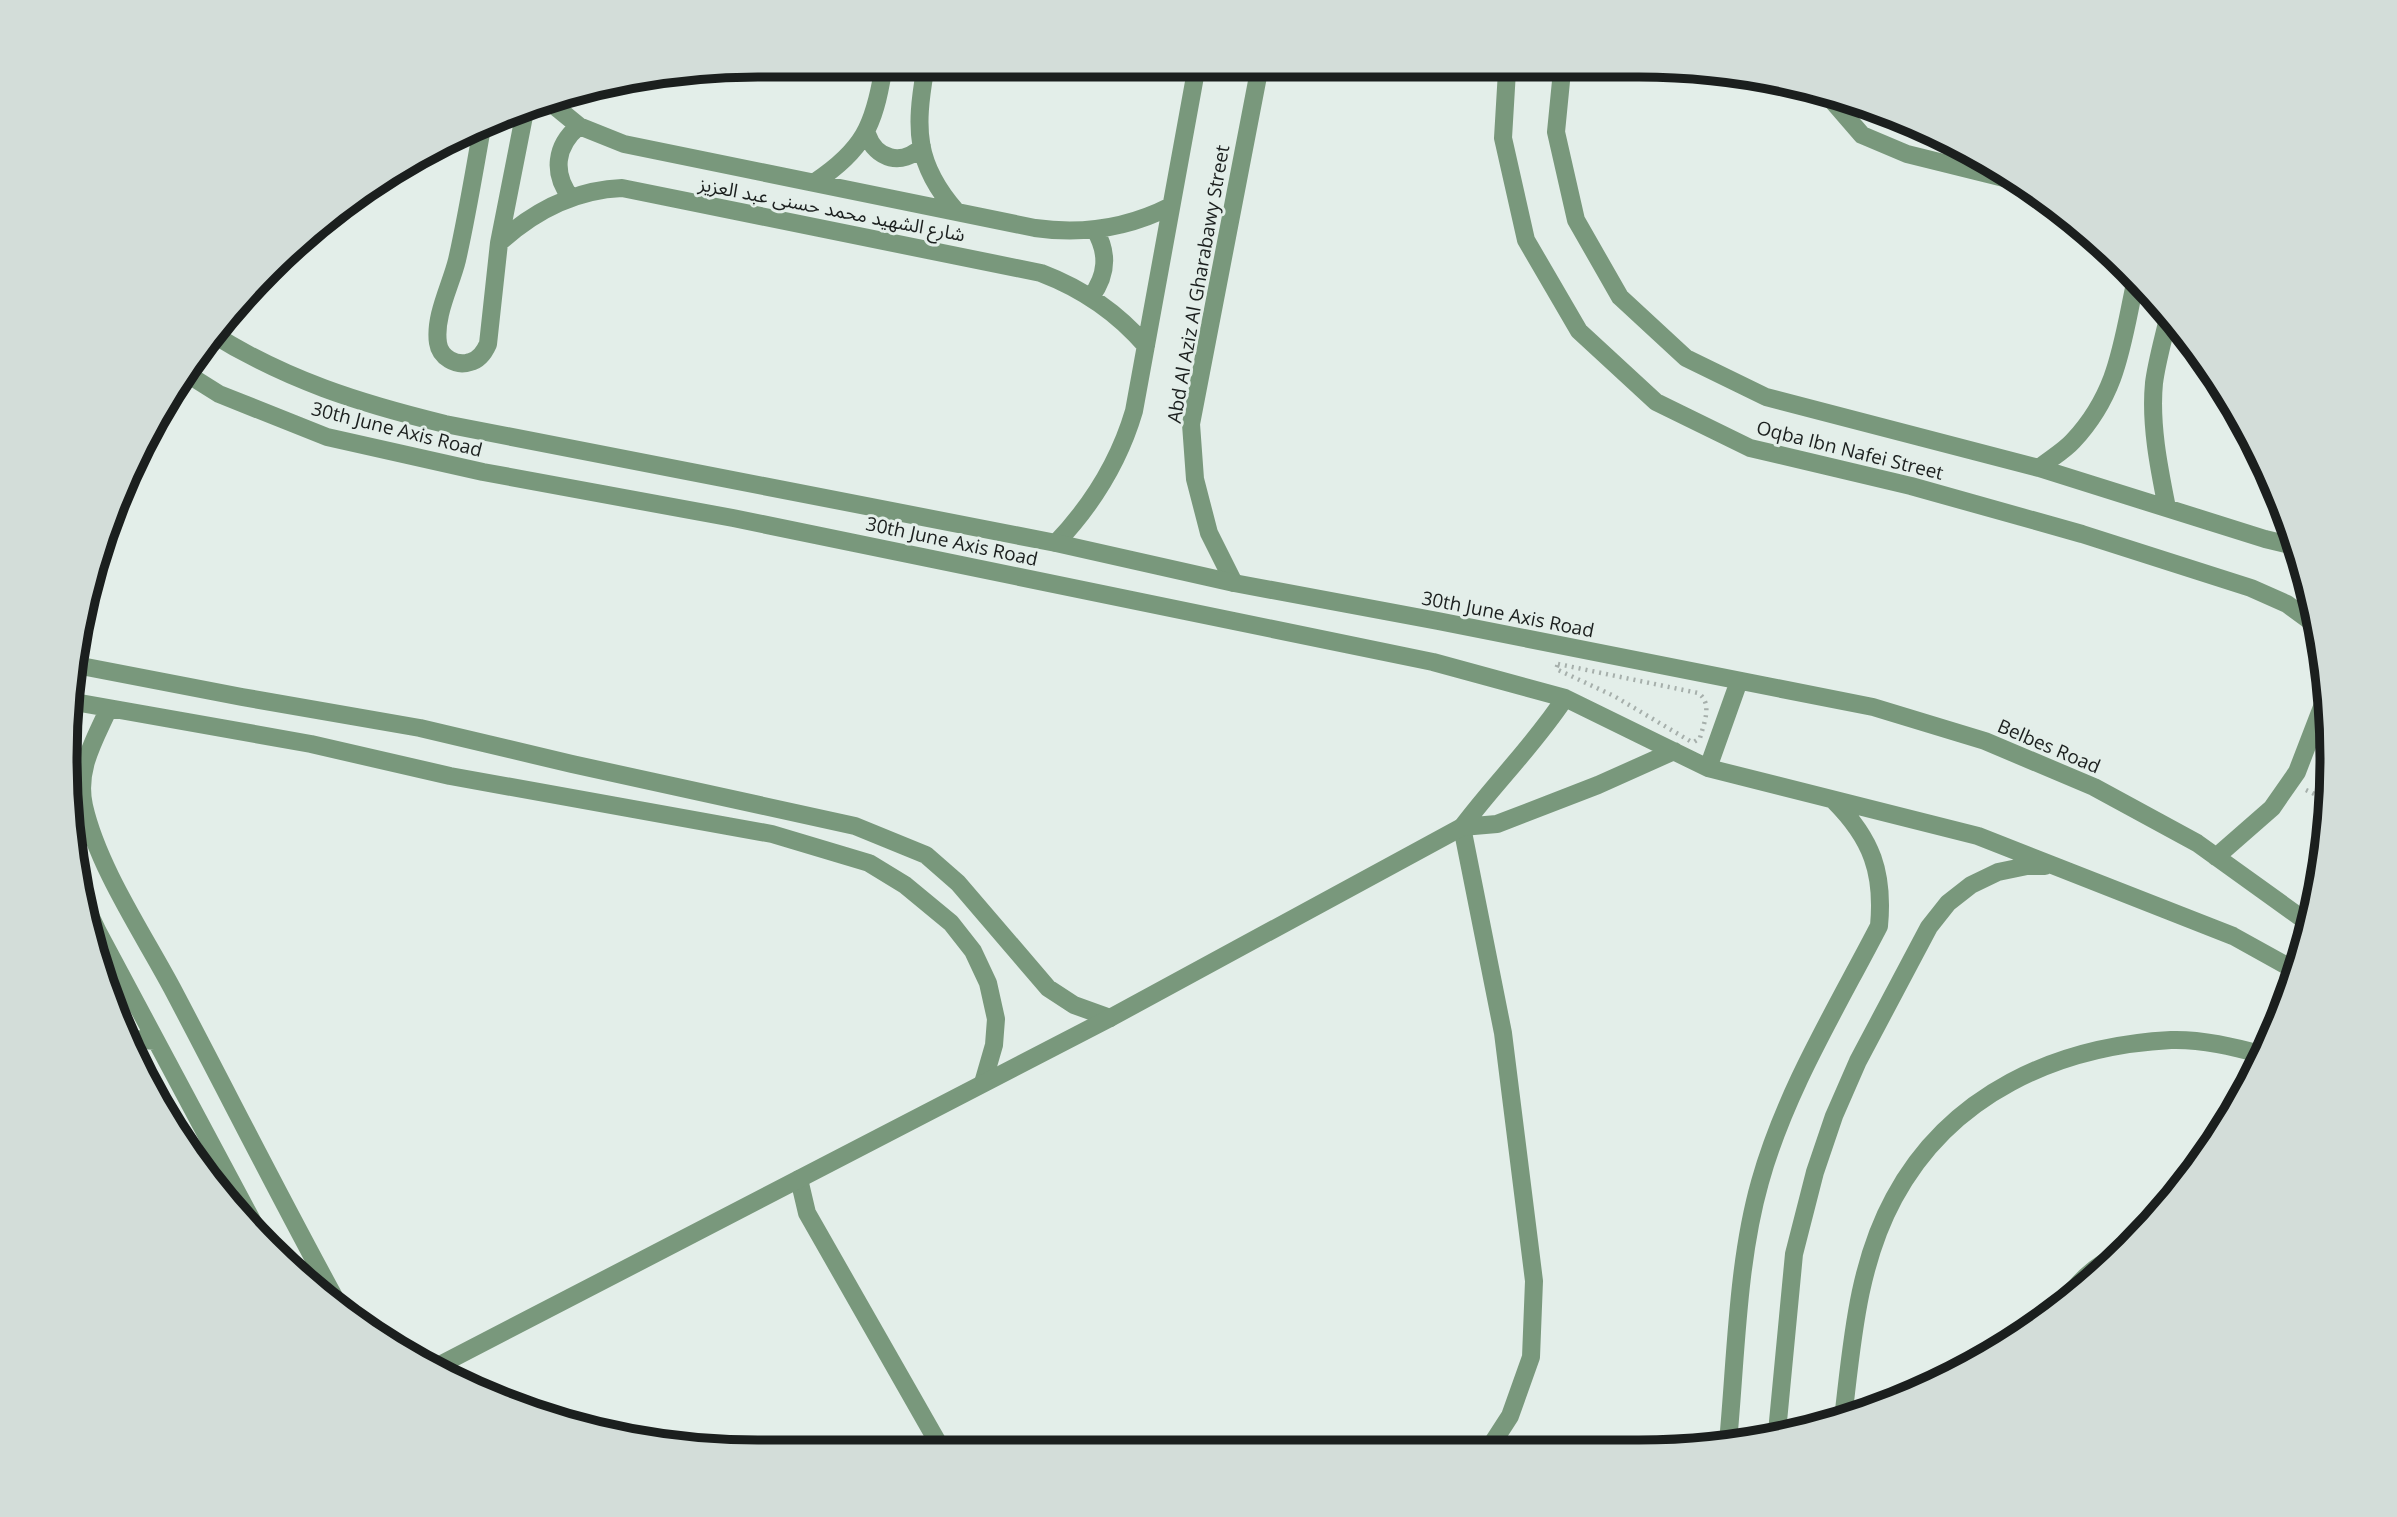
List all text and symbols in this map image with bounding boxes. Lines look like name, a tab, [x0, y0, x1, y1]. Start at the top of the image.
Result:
street label: Abd Al Aziz Al Gharabawy Street	[1161, 143, 1235, 425]
street label: شارع الشهيد محمد حسنى عبد العزيز	[695, 170, 967, 249]
street label: 30th June Axis Road	[309, 395, 485, 463]
street label: Oqba Ibn Nafei Street	[1754, 414, 1946, 486]
street label: 30th June Axis Road	[864, 510, 1040, 572]
street label: 30th June Axis Road	[1420, 585, 1596, 643]
street label: Belbes Road	[1994, 713, 2104, 779]

